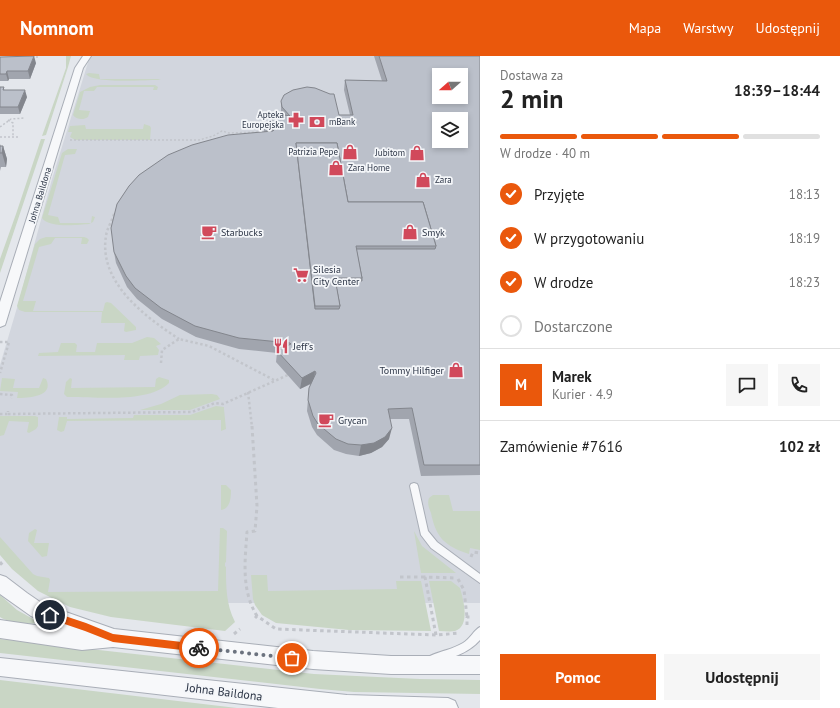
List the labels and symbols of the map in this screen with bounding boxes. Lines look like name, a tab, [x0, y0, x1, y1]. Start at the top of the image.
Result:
north arrow	[432, 68, 468, 104]
place label: Apteka Europejska	[242, 109, 284, 130]
pharmacy icon: Apteka Europejska	[287, 111, 305, 129]
bank icon: mBank	[308, 113, 326, 131]
place label: mBank	[329, 116, 356, 127]
shop icon: Patrizia Pepe	[341, 143, 359, 161]
shop icon: Jubitom	[408, 144, 426, 162]
place label: Patrizia Pepe	[288, 146, 338, 157]
place label: Jubitom	[374, 147, 405, 158]
shop icon: Zara Home	[327, 159, 345, 177]
place label: Zara Home	[348, 162, 390, 173]
street label: Johna Baildona	[25, 166, 53, 225]
shop icon: Zara	[414, 171, 432, 189]
place label: Zara	[435, 174, 452, 185]
cafe icon: Starbucks	[200, 223, 218, 241]
shop icon: Smyk	[401, 223, 419, 241]
place label: Starbucks	[221, 226, 262, 239]
place label: Smyk	[422, 226, 445, 239]
place label: Silesia City Center	[313, 263, 360, 288]
supermarket icon: Silesia City Center	[292, 266, 310, 284]
restaurant icon: Jeff's	[272, 337, 290, 355]
place label: Jeff's	[292, 340, 313, 353]
shop icon: Tommy Hilfiger	[447, 361, 465, 379]
place label: Tommy Hilfiger	[380, 364, 445, 377]
cafe icon: Grycan	[317, 411, 335, 429]
place label: Grycan	[338, 414, 367, 427]
pin	[33, 598, 67, 632]
courier	[179, 628, 219, 668]
pin	[275, 641, 309, 675]
street label: Johna Baildona	[184, 679, 263, 704]

